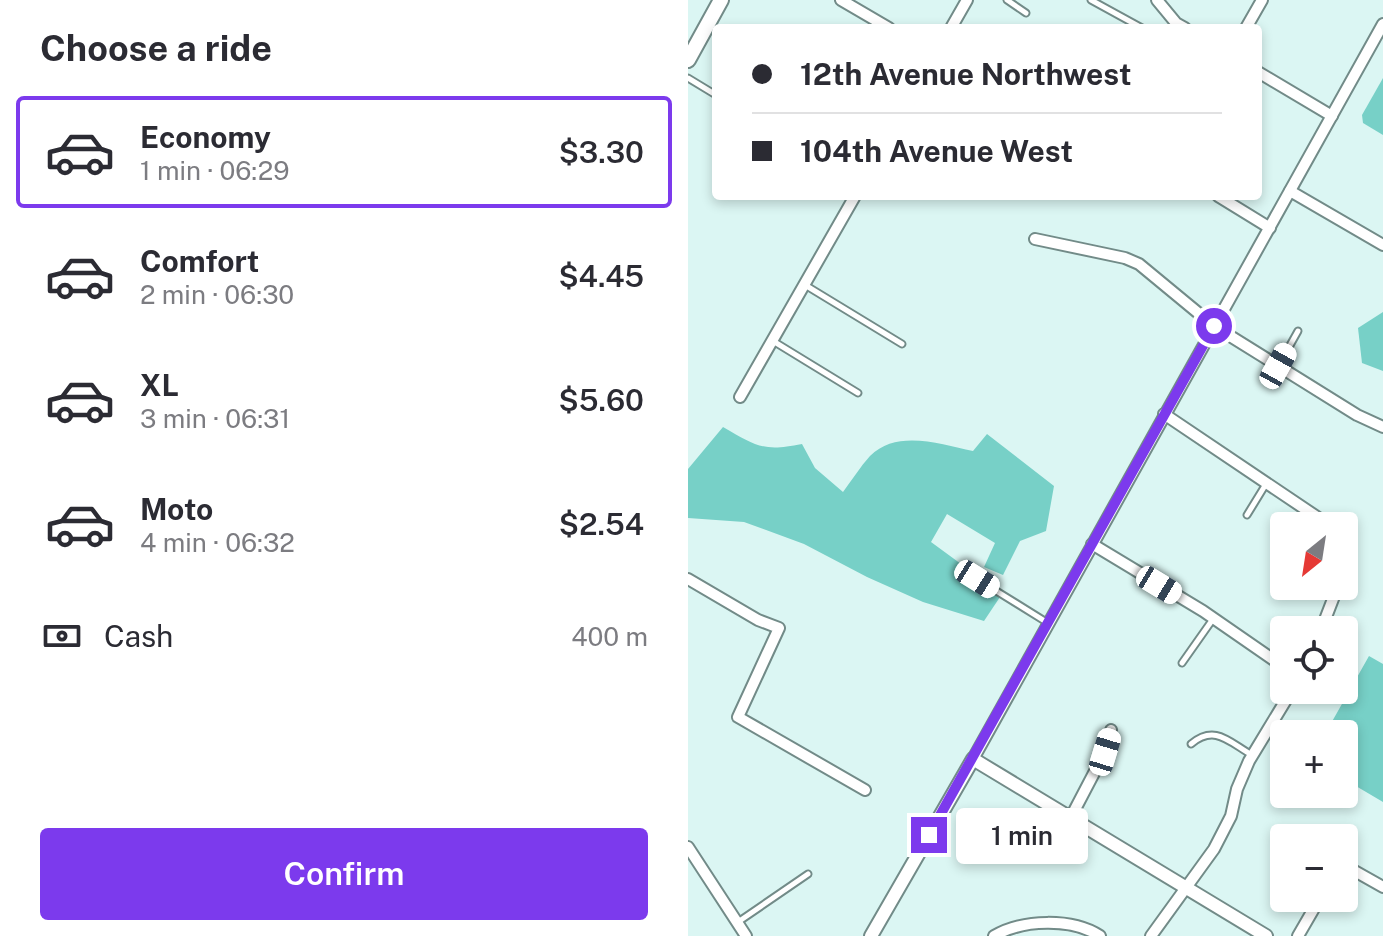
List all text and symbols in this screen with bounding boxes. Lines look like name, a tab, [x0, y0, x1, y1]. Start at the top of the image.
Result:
text: Choose a ride	[40, 27, 272, 69]
text: 12th Avenue Northwest	[800, 56, 1132, 92]
icon: car	[44, 116, 116, 188]
text: Economy	[140, 119, 271, 155]
text: 104th Avenue West	[800, 133, 1073, 169]
text: $3.30	[559, 134, 644, 170]
text: 1 min · 06:29	[140, 155, 289, 186]
icon: car	[44, 240, 116, 312]
text: Comfort	[140, 243, 259, 279]
text: $4.45	[558, 258, 644, 294]
text: 2 min · 06:30	[140, 279, 294, 310]
route start	[1196, 308, 1232, 344]
car	[1256, 339, 1300, 393]
icon: car	[44, 364, 116, 436]
text: XL	[140, 367, 179, 403]
text: $5.60	[559, 382, 644, 418]
text: 3 min · 06:31	[140, 403, 290, 434]
icon: car	[44, 488, 116, 560]
text: Moto	[140, 491, 213, 527]
text: $2.54	[559, 506, 644, 542]
north arrow	[1270, 512, 1358, 600]
map controls	[1270, 512, 1358, 912]
text: 4 min · 06:32	[140, 527, 295, 558]
car	[950, 556, 1004, 602]
car	[1132, 562, 1186, 608]
icon: cash	[40, 614, 84, 658]
button: locate	[1270, 616, 1358, 704]
text: Cash	[104, 618, 173, 654]
text: 400 m	[571, 621, 648, 652]
button: +	[1270, 720, 1358, 808]
car	[1087, 726, 1123, 778]
callout: 1 min	[957, 807, 1089, 863]
route end	[911, 817, 947, 853]
text: 1 min	[991, 820, 1053, 851]
button: −	[1270, 824, 1358, 912]
button: Confirm	[40, 828, 648, 920]

